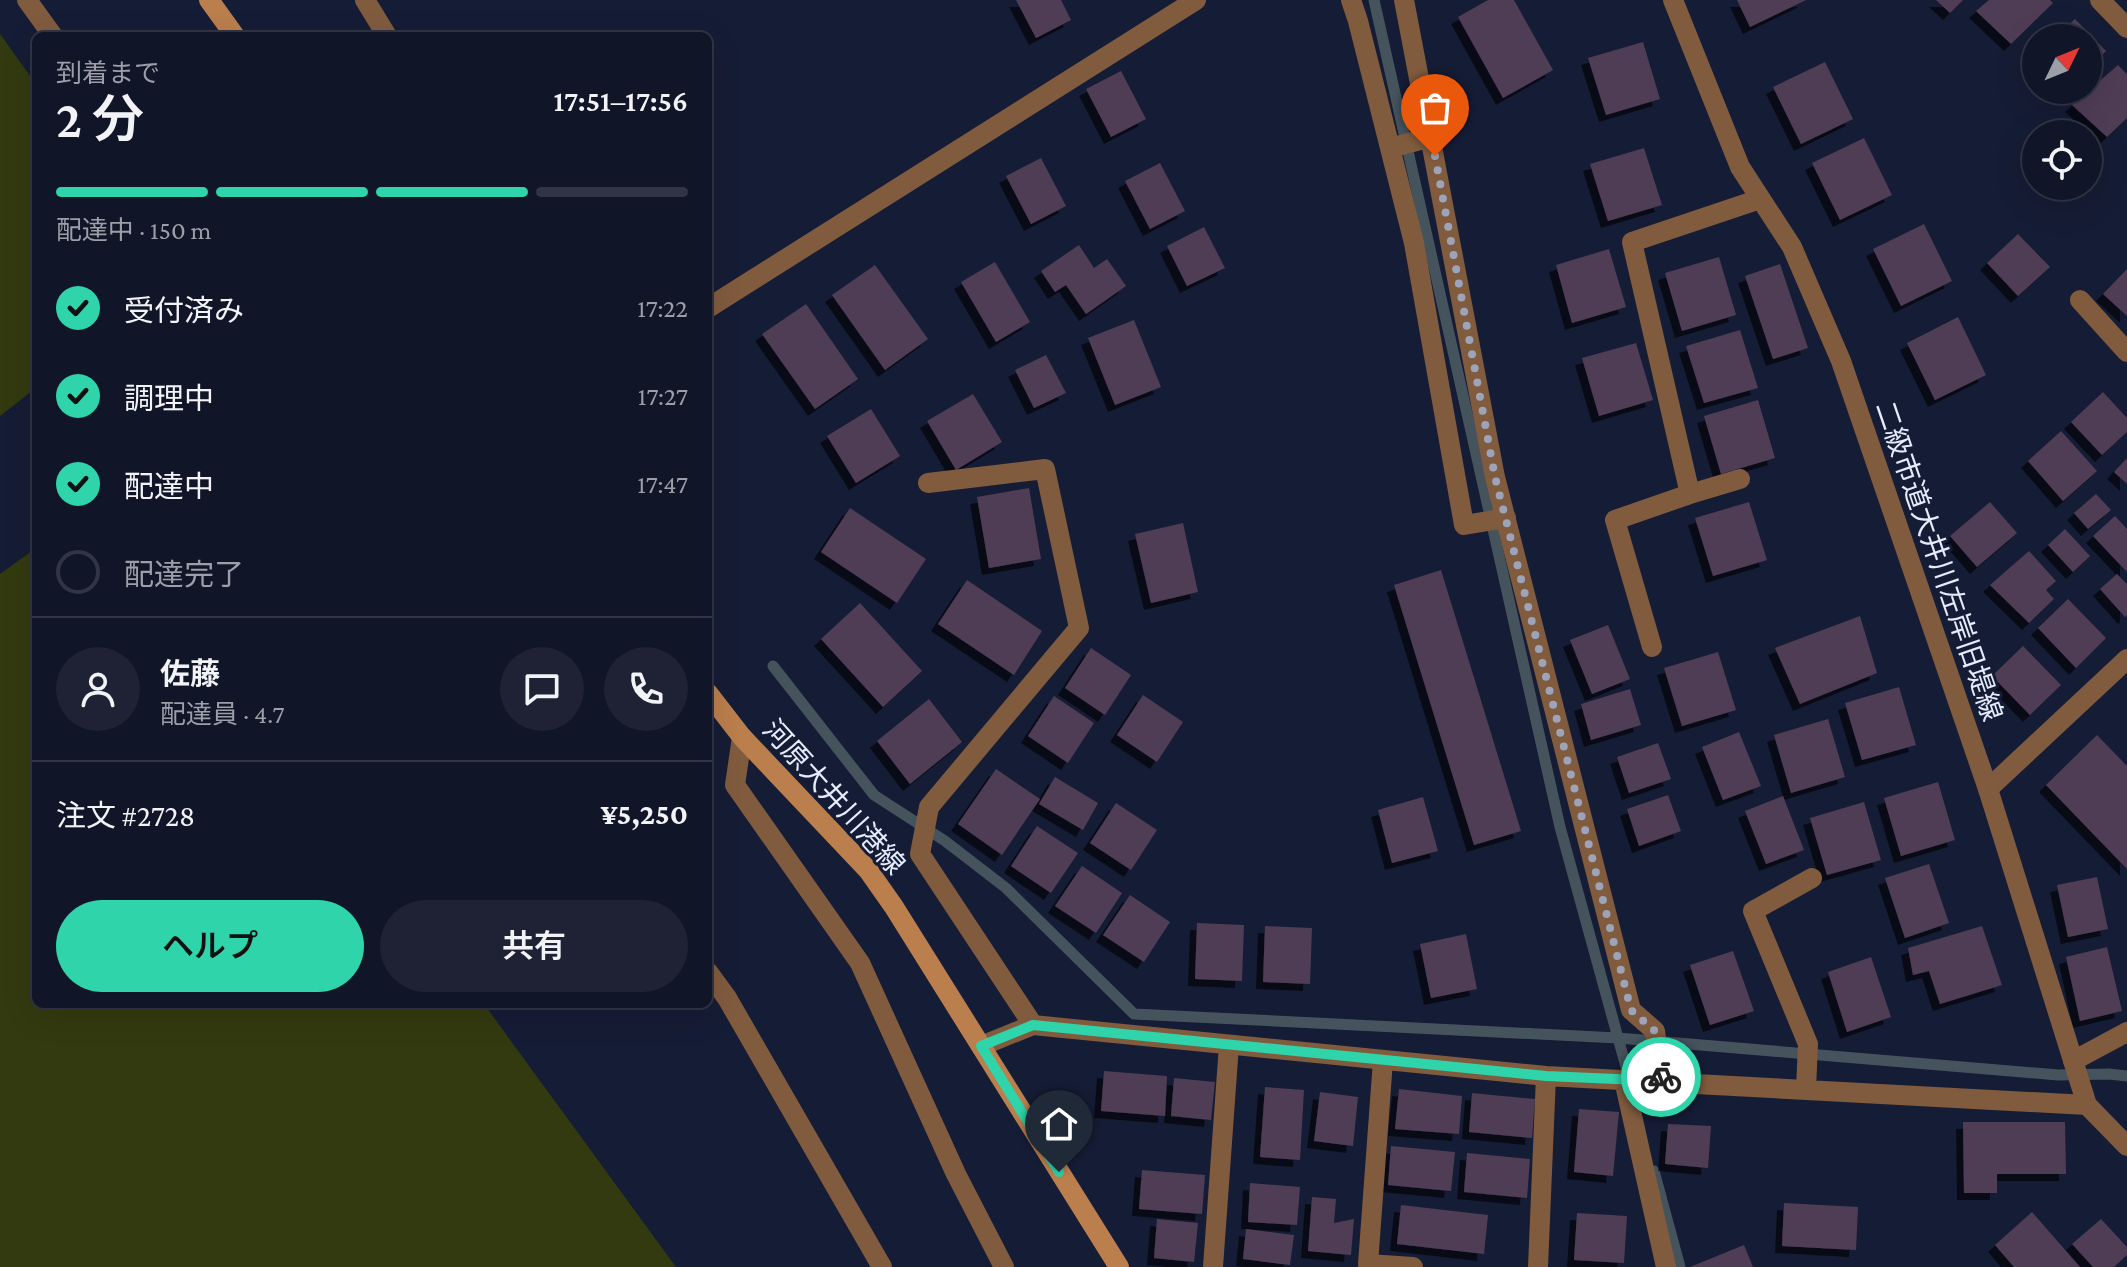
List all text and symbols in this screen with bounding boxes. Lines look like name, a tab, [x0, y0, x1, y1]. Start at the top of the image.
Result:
north arrow	[2022, 24, 2102, 104]
map controls	[2022, 24, 2102, 200]
text: 到着まで	[56, 59, 160, 88]
pin	[1401, 74, 1469, 156]
text: 17:51–17:56	[553, 84, 688, 117]
icon: bag	[1413, 86, 1457, 130]
text: 2 分	[56, 90, 144, 148]
button: locate	[2022, 120, 2102, 200]
text: 配達中 · 150 m	[56, 216, 211, 245]
icon: check	[56, 286, 100, 330]
text: 受付済み	[124, 294, 244, 327]
text: 17:22	[637, 294, 688, 323]
icon: check	[56, 374, 100, 418]
text: 調理中	[124, 382, 214, 415]
text: 17:27	[638, 382, 688, 411]
street label: 二級市道大井川左岸旧堤線	[1870, 397, 2008, 725]
icon: check	[56, 462, 100, 506]
text: 配達中	[124, 470, 214, 503]
text: 17:47	[637, 470, 688, 499]
text: 配達完了	[124, 558, 244, 591]
button: person	[56, 647, 140, 731]
button: chat	[500, 647, 584, 731]
button: phone	[604, 647, 688, 731]
text: 佐藤	[160, 657, 220, 690]
text: 配達員 · 4.7	[160, 700, 284, 729]
street label: 河原大井川港線	[757, 714, 911, 880]
text: ¥5,250	[601, 797, 688, 830]
text: 注文 #2728	[56, 799, 195, 832]
button: ヘルプ	[56, 900, 364, 992]
button: 共有	[380, 900, 688, 992]
courier	[1621, 1037, 1701, 1117]
icon: bike	[1639, 1055, 1683, 1099]
pin	[1025, 1090, 1093, 1172]
icon: home	[1037, 1102, 1081, 1146]

